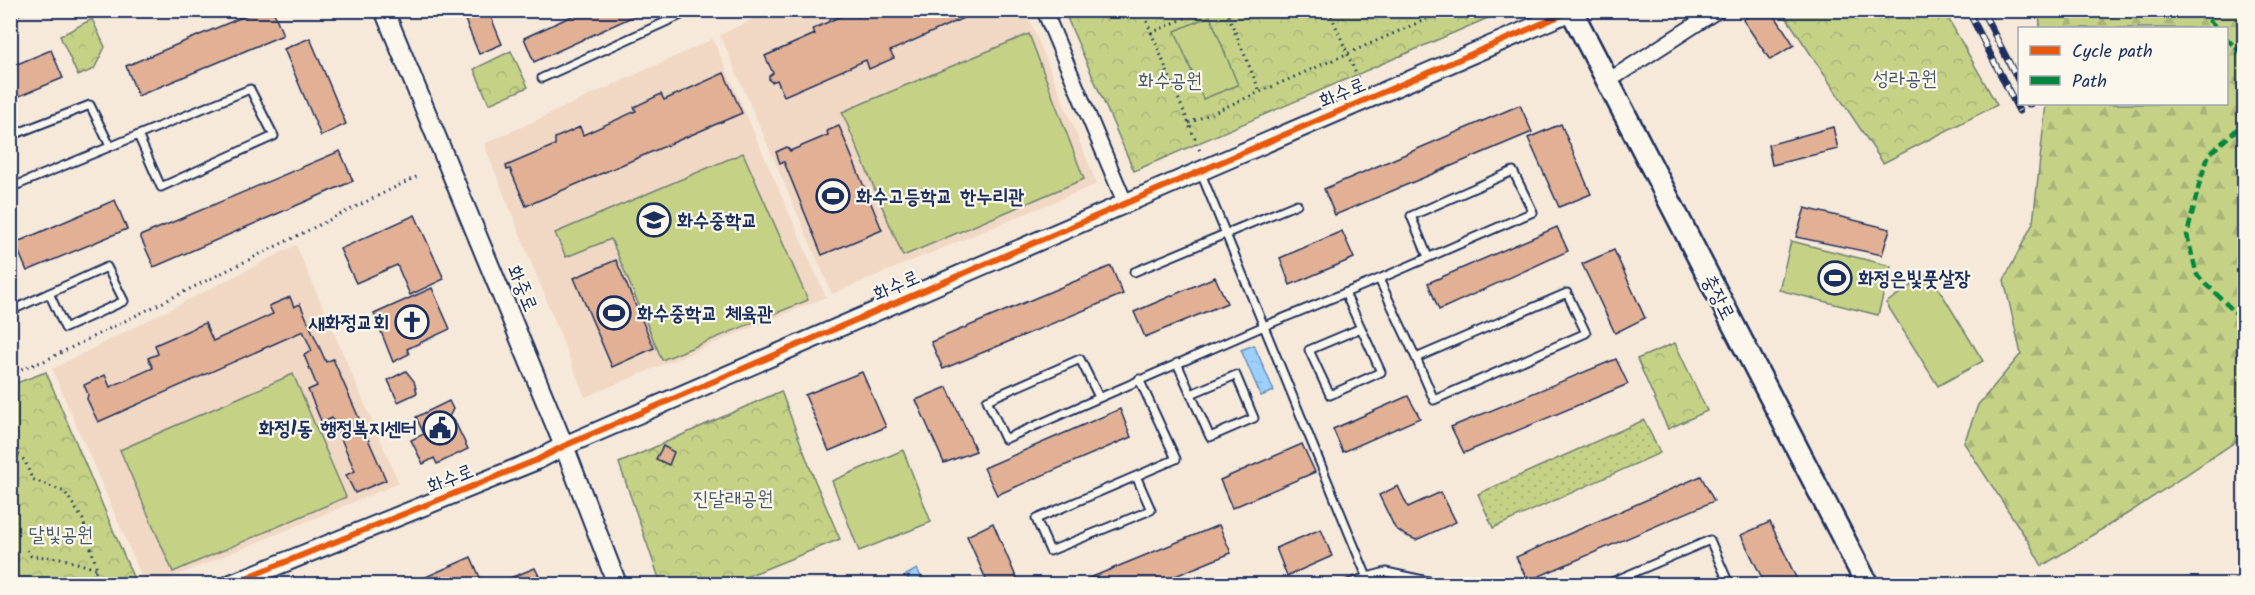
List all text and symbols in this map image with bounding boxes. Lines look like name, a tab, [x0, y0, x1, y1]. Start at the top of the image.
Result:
legend	[2018, 27, 2228, 105]
text: Cycle path	[2072, 38, 2153, 67]
park label: 성라공원	[1873, 64, 1937, 96]
park label: 화수공원	[1138, 66, 1202, 98]
text: Path	[2072, 68, 2107, 97]
street label: 화수로	[1314, 70, 1371, 118]
sports icon: 화수고등학교 한누리관	[815, 178, 851, 214]
place label: 화수고등학교 한누리관	[856, 182, 1025, 214]
school or university icon: 화수중학교	[636, 202, 672, 238]
place label: 화수중학교	[677, 206, 757, 238]
street label: 화중로	[497, 260, 545, 317]
sports icon: 화정은빛풋살장	[1817, 260, 1853, 296]
street label: 화수로	[868, 262, 925, 311]
place label: 화정은빛풋살장	[1858, 264, 1971, 296]
street label: 충장로	[1692, 269, 1742, 327]
sports icon: 화수중학교 체육관	[596, 295, 632, 331]
place label: 화수중학교 체육관	[637, 299, 773, 331]
church icon: 새화정교회	[394, 304, 430, 340]
place label: 새화정교회	[308, 308, 389, 340]
public building icon: 화정1동 행정복지센터	[422, 410, 458, 446]
place label: 화정1동 행정복지센터	[258, 414, 417, 446]
street label: 화수로	[422, 456, 479, 504]
park label: 진달래공원	[693, 484, 773, 516]
park label: 달빛공원	[29, 520, 93, 552]

